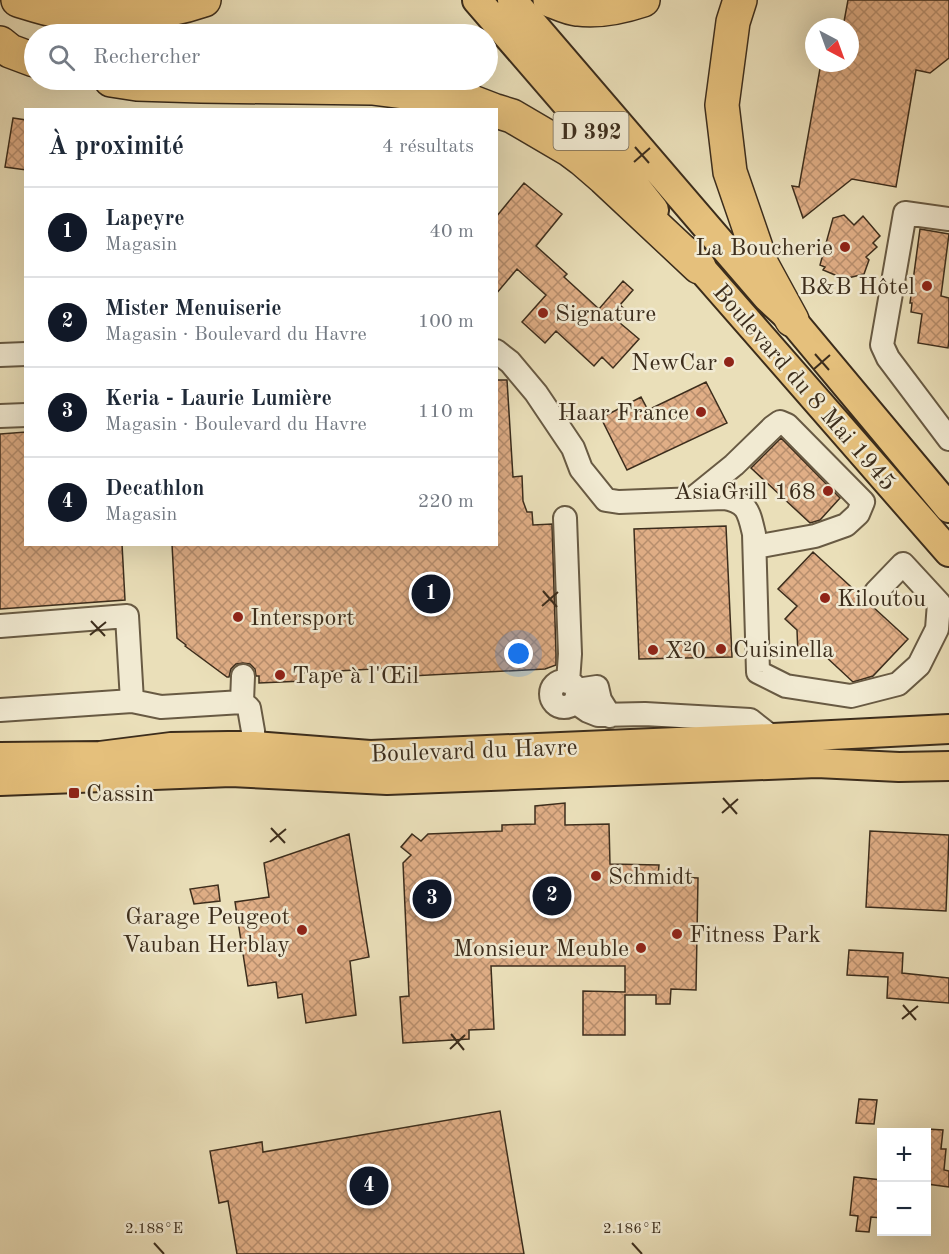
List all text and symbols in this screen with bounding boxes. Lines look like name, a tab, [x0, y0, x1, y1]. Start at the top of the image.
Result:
north arrow	[805, 18, 859, 72]
search box	[24, 24, 498, 90]
icon: search	[45, 41, 78, 74]
text: Rechercher	[93, 46, 200, 68]
road number: D 392	[554, 112, 628, 150]
text: À proximité	[48, 134, 184, 160]
text: 4 résultats	[382, 137, 474, 157]
text: Lapeyre	[105, 208, 185, 230]
text: 1	[62, 222, 73, 242]
text: 40 m	[429, 222, 474, 242]
text: Magasin	[105, 235, 177, 255]
place label: La Boucherie	[695, 237, 833, 261]
marker: La Boucherie	[838, 240, 852, 254]
place label: B&B Hôtel	[800, 276, 915, 300]
marker: B&B Hôtel	[920, 279, 934, 293]
street label: Boulevard du 8 Mai 1945	[707, 280, 900, 496]
text: Mister Menuiserie	[105, 298, 282, 320]
place label: Signature	[555, 303, 656, 327]
marker: Signature	[536, 306, 550, 320]
text: 2	[62, 312, 73, 332]
text: 100 m	[418, 312, 474, 332]
text: Magasin · Boulevard du Havre	[105, 325, 367, 345]
place label: NewCar	[631, 352, 717, 376]
marker: NewCar	[722, 355, 736, 369]
text: Keria - Laurie Lumière	[105, 388, 332, 410]
text: 3	[62, 402, 73, 422]
text: 110 m	[418, 402, 474, 422]
place label: Haar France	[557, 402, 689, 426]
marker: Haar France	[694, 405, 708, 419]
text: Magasin · Boulevard du Havre	[105, 415, 367, 435]
text: Decathlon	[105, 478, 205, 500]
place label: AsiaGrill 168	[674, 481, 816, 505]
marker: AsiaGrill 168	[821, 484, 835, 498]
text: 4	[62, 492, 73, 512]
text: 220 m	[418, 492, 474, 512]
text: Magasin	[105, 505, 177, 525]
pin: 1	[412, 572, 450, 616]
place label: Kiloutou	[837, 588, 926, 612]
marker: Kiloutou	[818, 591, 832, 605]
place label: Intersport	[250, 607, 355, 631]
marker: Intersport	[231, 610, 245, 624]
your location	[504, 639, 533, 668]
place label: Cuisinella	[733, 639, 834, 663]
place label: X²0	[665, 640, 706, 664]
marker: Cuisinella	[714, 642, 728, 656]
marker: X²0	[646, 643, 660, 657]
place label: Tape à l'Œil	[292, 665, 419, 689]
marker: Tape à l'Œil	[273, 668, 287, 682]
street label: Boulevard du Havre	[370, 736, 578, 768]
place label: Cassin	[86, 783, 154, 807]
marker: Cassin	[67, 786, 81, 800]
place label: Schmidt	[608, 866, 693, 890]
marker: Schmidt	[589, 869, 603, 883]
pin: 2	[532, 874, 572, 918]
pin: 3	[412, 876, 452, 922]
place label: Garage Peugeot Vauban Herblay	[122, 906, 290, 958]
marker: Garage Peugeot Vauban Herblay	[295, 923, 309, 937]
place label: Fitness Park	[689, 924, 821, 948]
marker: Fitness Park	[670, 927, 684, 941]
place label: Monsieur Meuble	[453, 938, 629, 962]
marker: Monsieur Meuble	[634, 941, 648, 955]
map controls	[877, 1128, 931, 1236]
button: +	[877, 1128, 931, 1182]
pin: 4	[350, 1164, 388, 1208]
button: −	[877, 1182, 931, 1236]
text: 2.188°E	[125, 1222, 183, 1237]
text: 2.186°E	[603, 1222, 661, 1237]

